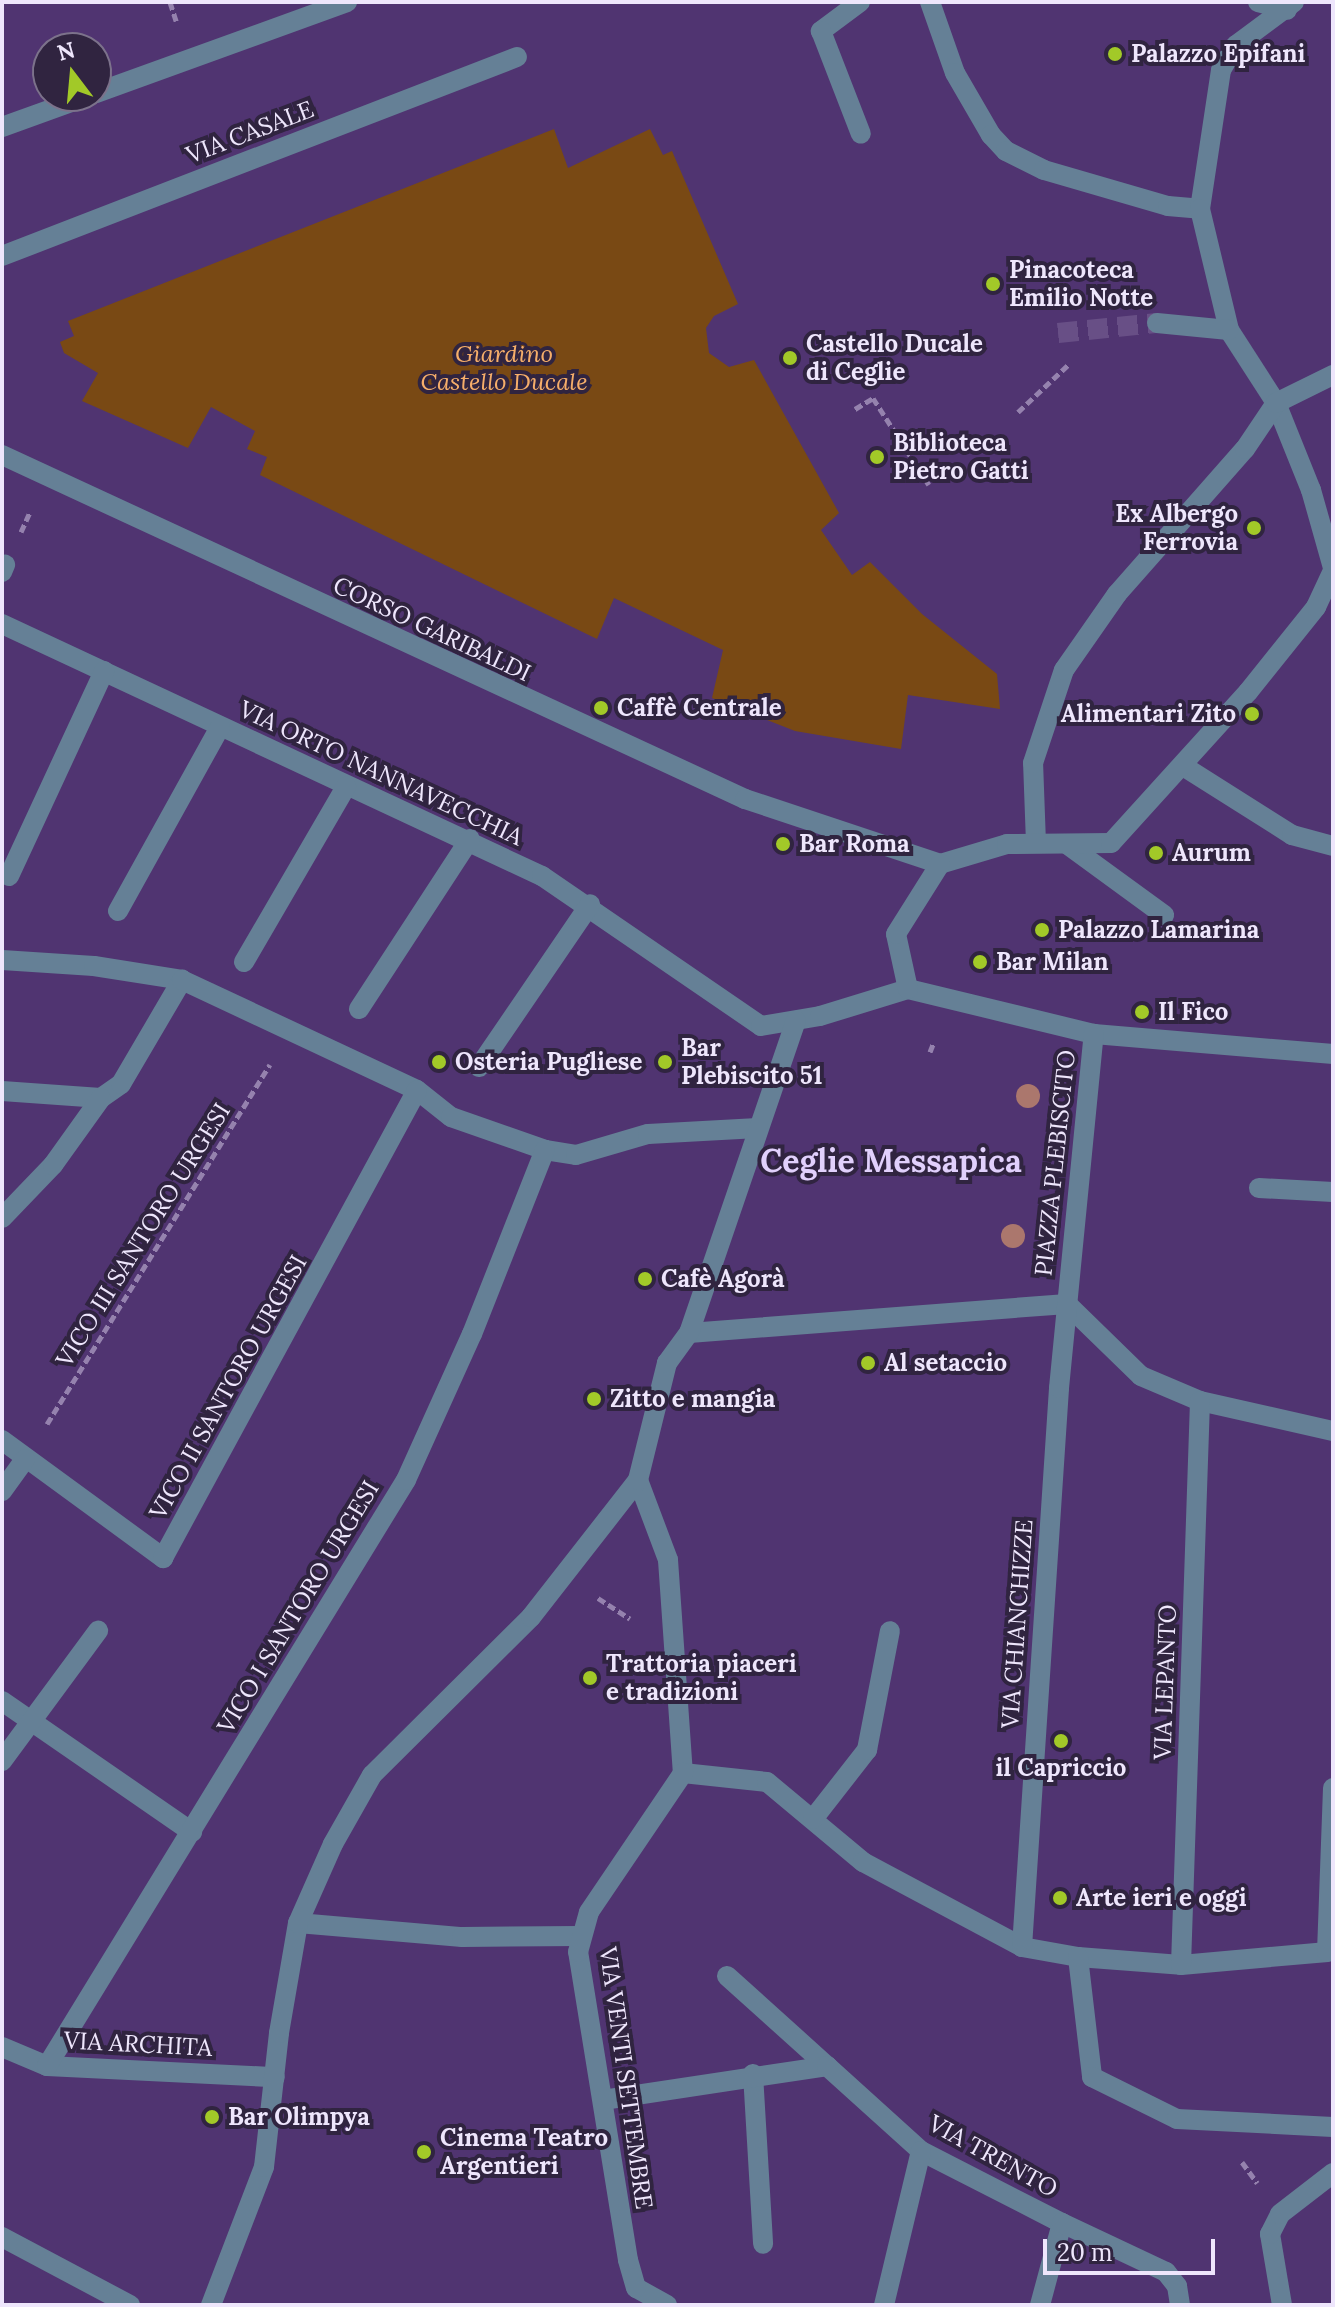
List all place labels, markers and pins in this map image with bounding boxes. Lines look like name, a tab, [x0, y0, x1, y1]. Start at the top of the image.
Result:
place label: Palazzo Epifani	[1131, 40, 1305, 68]
marker: Palazzo Epifani	[1106, 45, 1124, 63]
place label: Pinacoteca Emilio Notte	[1009, 256, 1153, 312]
marker: Pinacoteca Emilio Notte	[984, 275, 1002, 293]
place label: Castello Ducale di Ceglie	[806, 330, 983, 386]
marker: Castello Ducale di Ceglie	[781, 349, 799, 367]
place label: Biblioteca Pietro Gatti	[893, 429, 1028, 485]
marker: Biblioteca Pietro Gatti	[868, 448, 886, 466]
place label: Ex Albergo Ferrovia	[1115, 500, 1238, 556]
marker: Ex Albergo Ferrovia	[1245, 519, 1263, 537]
place label: Caffè Centrale	[617, 694, 782, 722]
marker: Caffè Centrale	[592, 699, 610, 717]
place label: Alimentari Zito	[1061, 700, 1236, 728]
marker: Alimentari Zito	[1243, 705, 1261, 723]
place label: Bar Roma	[799, 830, 910, 858]
marker: Bar Roma	[774, 835, 792, 853]
place label: Aurum	[1172, 839, 1251, 867]
marker: Aurum	[1147, 844, 1165, 862]
place label: Palazzo Lamarina	[1058, 916, 1259, 944]
marker: Palazzo Lamarina	[1033, 921, 1051, 939]
place label: Bar Milan	[996, 948, 1109, 976]
marker: Bar Milan	[971, 953, 989, 971]
place label: Il Fico	[1158, 998, 1228, 1026]
marker: Il Fico	[1133, 1003, 1151, 1021]
place label: Bar Plebiscito 51	[681, 1034, 823, 1090]
place label: Osteria Pugliese	[455, 1048, 642, 1076]
marker: Osteria Pugliese	[430, 1053, 448, 1071]
marker: Bar Plebiscito 51	[656, 1053, 674, 1071]
place label: Cafè Agorà	[661, 1265, 785, 1293]
marker: Cafè Agorà	[636, 1270, 654, 1288]
place label: Al setaccio	[884, 1349, 1007, 1377]
marker: Al setaccio	[859, 1354, 877, 1372]
place label: Zitto e mangia	[610, 1385, 775, 1413]
marker: Zitto e mangia	[585, 1390, 603, 1408]
place label: Trattoria piaceri e tradizioni	[606, 1650, 797, 1706]
marker: Trattoria piaceri e tradizioni	[581, 1669, 599, 1687]
marker: il Capriccio	[1052, 1732, 1070, 1750]
place label: il Capriccio	[996, 1754, 1126, 1782]
place label: Arte ieri e oggi	[1076, 1884, 1247, 1912]
marker: Arte ieri e oggi	[1051, 1889, 1069, 1907]
place label: Bar Olimpya	[228, 2103, 370, 2131]
marker: Bar Olimpya	[203, 2108, 221, 2126]
place label: Cinema Teatro Argentieri	[440, 2124, 608, 2180]
marker: Cinema Teatro Argentieri	[415, 2143, 433, 2161]

